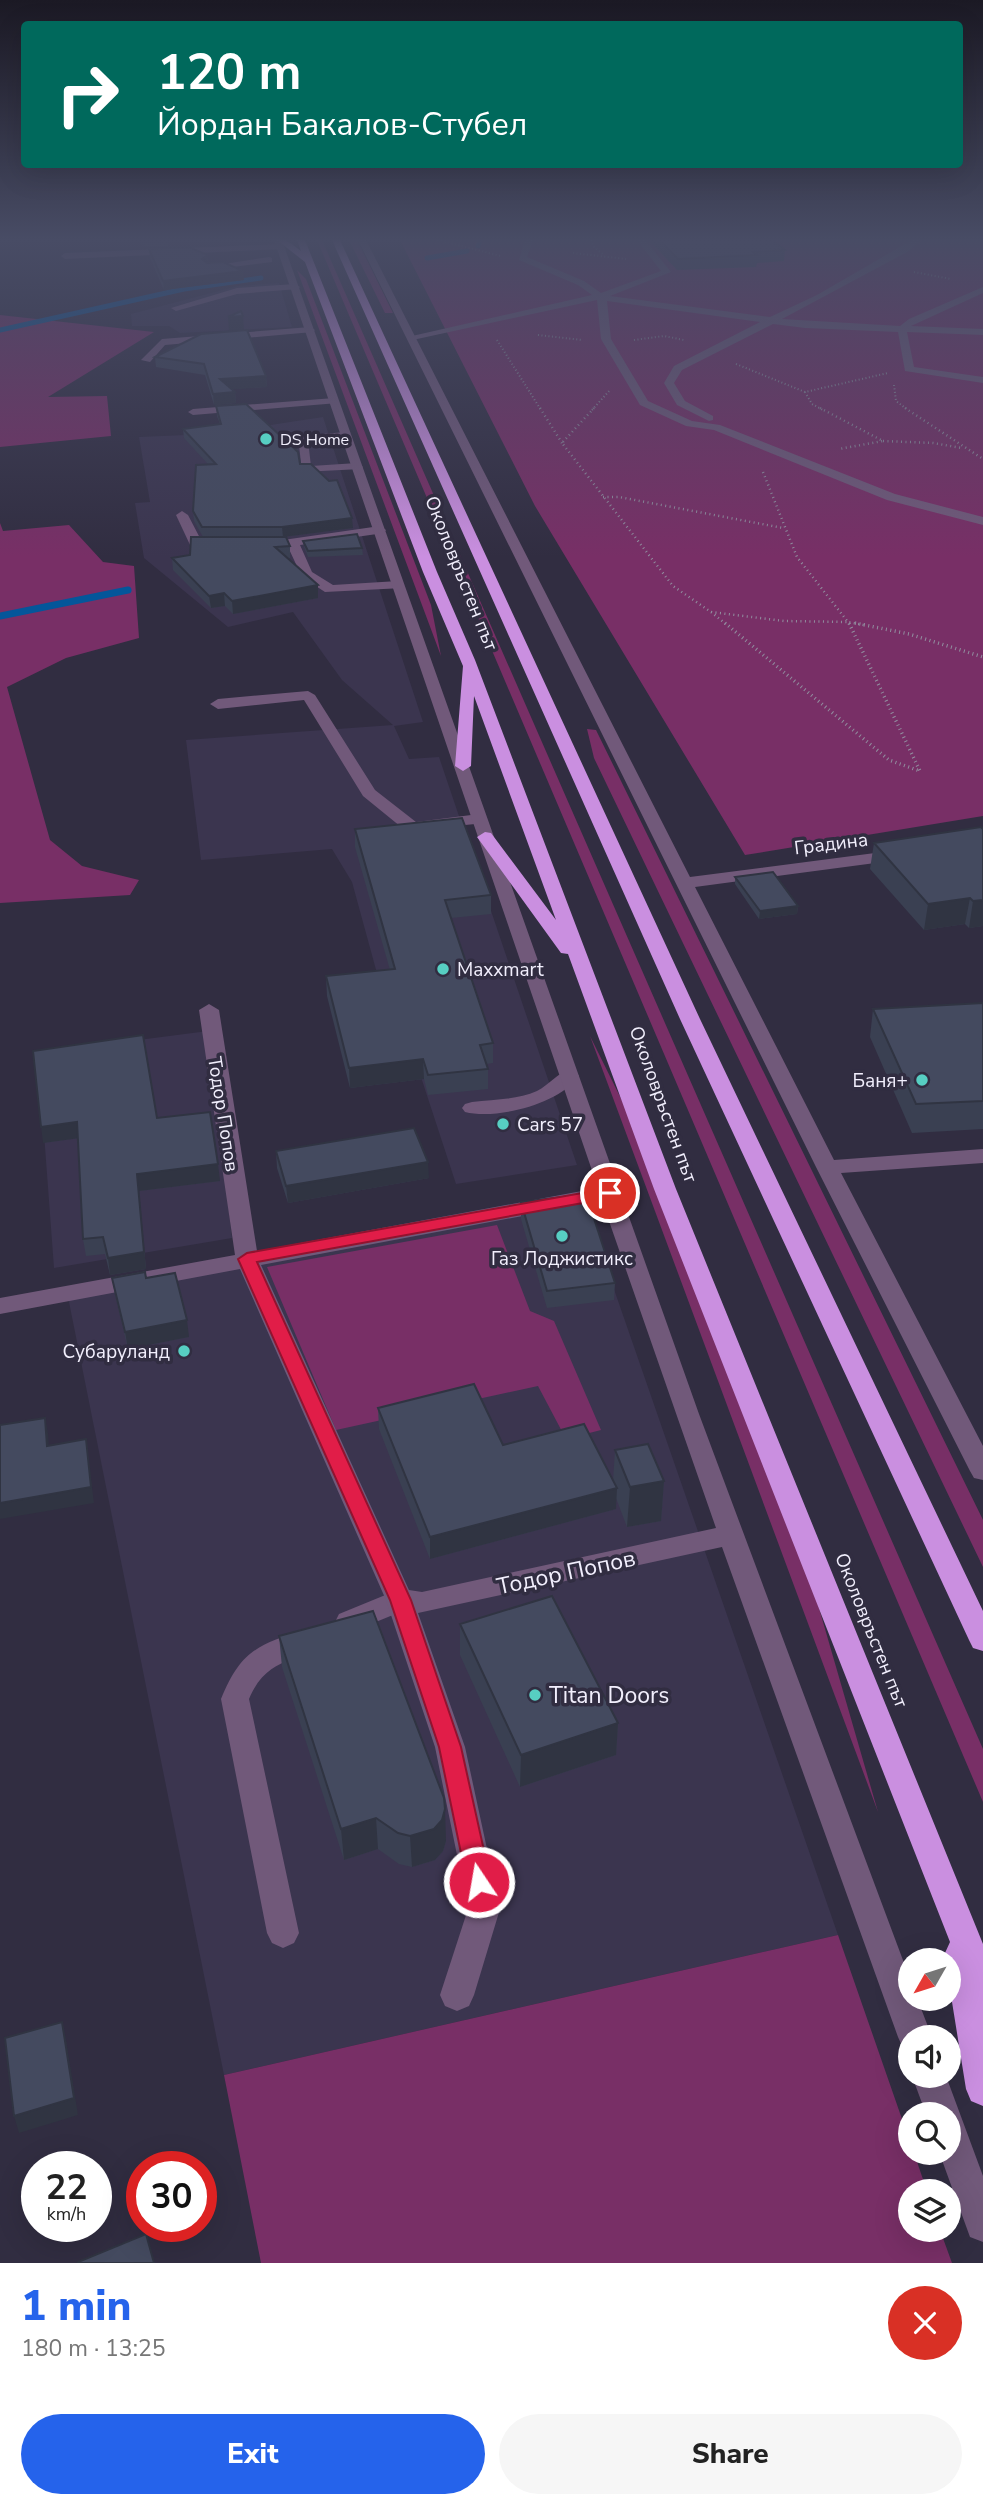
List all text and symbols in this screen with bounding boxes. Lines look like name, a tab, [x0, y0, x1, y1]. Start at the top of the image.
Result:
text: 120 m	[157, 39, 301, 106]
icon: right	[42, 49, 133, 140]
text: Йордан Бакалов-Стубел	[157, 103, 527, 146]
place label: DS Home	[280, 429, 349, 451]
marker: DS Home	[258, 431, 274, 447]
street label: Околовръстен път	[418, 492, 504, 655]
street label: Градина	[793, 827, 869, 861]
place label: Maxxmart	[457, 957, 544, 983]
marker: Maxxmart	[435, 961, 451, 977]
street label: Околовръстен път	[623, 1023, 704, 1187]
street label: Тодор Попов	[201, 1055, 245, 1174]
place label: Баня+	[852, 1068, 908, 1094]
marker: Баня+	[914, 1072, 930, 1088]
place label: Cars 57	[517, 1112, 583, 1138]
marker: Cars 57	[495, 1116, 511, 1132]
pin	[580, 1163, 640, 1223]
icon: arrive	[591, 1174, 629, 1212]
marker: Газ Лоджистикс	[554, 1228, 570, 1244]
place label: Газ Лоджистикс	[491, 1246, 633, 1272]
place label: Субаруланд	[62, 1339, 170, 1365]
marker: Субаруланд	[176, 1343, 192, 1359]
street label: Тодор Попов	[494, 1543, 638, 1602]
street label: Околовръстен път	[828, 1549, 914, 1712]
place label: Titan Doors	[549, 1680, 669, 1711]
marker: Titan Doors	[527, 1687, 543, 1703]
position arrow	[442, 1845, 516, 1919]
north arrow	[898, 1948, 961, 2011]
map controls	[898, 1948, 961, 2242]
button: sound	[898, 2025, 961, 2088]
button: search	[898, 2102, 961, 2165]
speed limit sign: 30	[126, 2151, 217, 2242]
text: 22	[45, 2164, 88, 2211]
button: layers	[898, 2179, 961, 2242]
text: km/h	[47, 2202, 86, 2226]
text: 1 min	[21, 2278, 131, 2335]
button: close	[888, 2286, 962, 2360]
text: 180 m · 13:25	[21, 2333, 166, 2364]
button: Exit	[21, 2414, 485, 2494]
button: Share	[499, 2414, 962, 2494]

